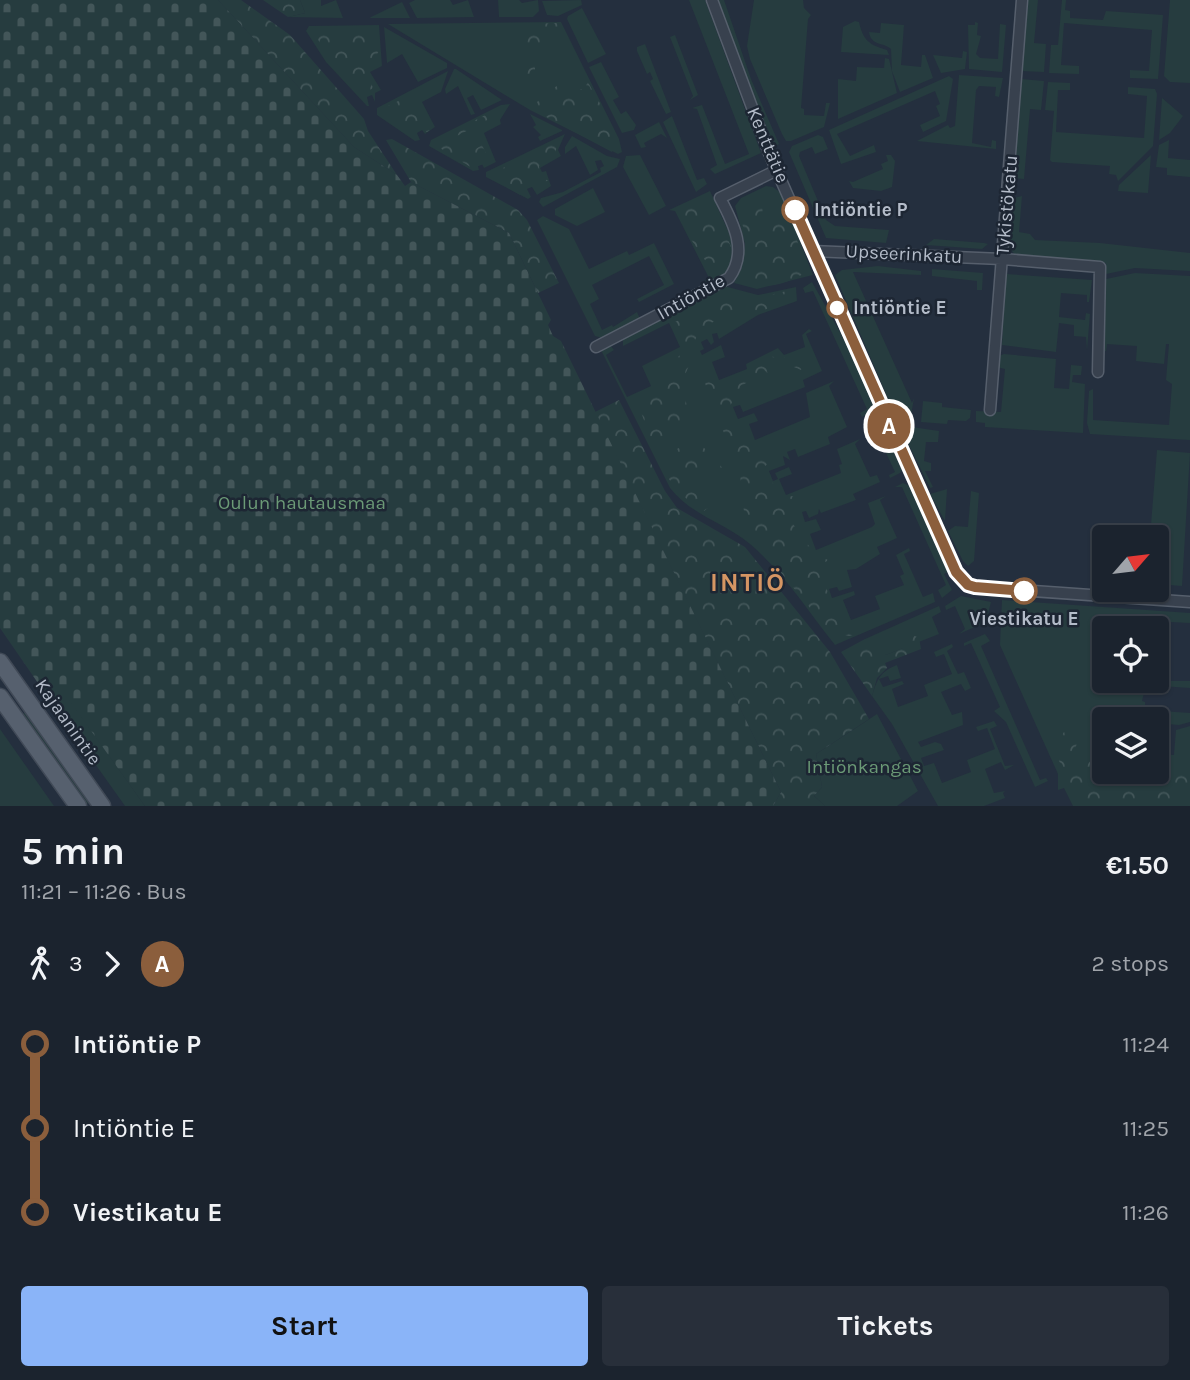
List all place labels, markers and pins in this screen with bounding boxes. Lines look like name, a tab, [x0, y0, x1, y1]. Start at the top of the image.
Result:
marker: Intiöntie P	[782, 197, 808, 223]
place label: Intiöntie P	[814, 199, 908, 221]
place label: Intiöntie E	[853, 297, 947, 319]
marker: Intiöntie E	[827, 298, 847, 318]
marker: Viestikatu E	[1011, 578, 1037, 604]
place label: Viestikatu E	[969, 608, 1079, 630]

